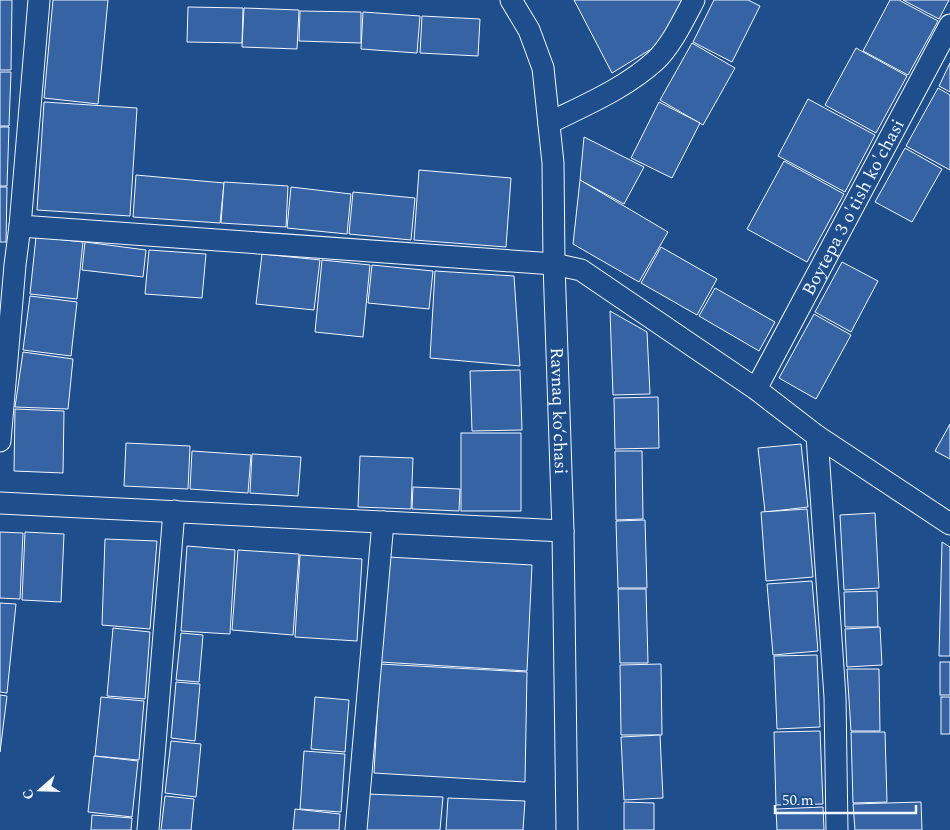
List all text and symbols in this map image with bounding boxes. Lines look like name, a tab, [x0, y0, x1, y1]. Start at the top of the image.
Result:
street label: Boytepa 3 o'tish ko'chasi	[795, 114, 912, 301]
street label: Ravnaq ko‘chasi	[543, 347, 574, 475]
north arrow	[15, 765, 65, 815]
scale bar	[775, 782, 916, 814]
text: С	[17, 786, 40, 803]
text: 50 m	[782, 789, 814, 812]

